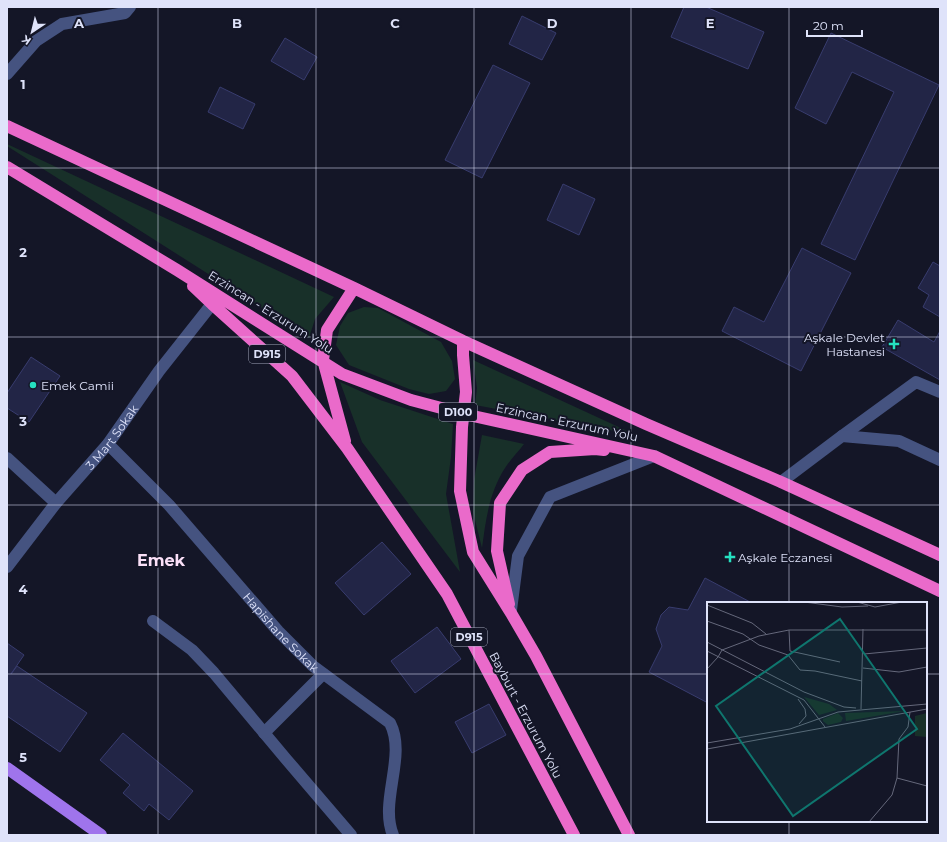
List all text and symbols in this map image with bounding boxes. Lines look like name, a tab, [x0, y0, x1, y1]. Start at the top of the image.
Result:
north arrow	[12, 12, 52, 52]
scale bar	[807, 12, 862, 38]
text: A	[73, 15, 85, 31]
text: B	[232, 15, 242, 31]
text: C	[390, 15, 400, 31]
text: D	[547, 15, 558, 31]
text: E	[706, 15, 715, 31]
text: 20 m	[813, 18, 844, 33]
text: K	[18, 32, 34, 48]
text: 1	[20, 76, 26, 92]
text: 2	[19, 244, 27, 260]
street label: Erzincan - Erzurum Yolu	[206, 267, 336, 357]
place label: Aşkale Devlet Hastanesi	[804, 330, 885, 359]
marker: Aşkale Devlet Hastanesi	[888, 338, 900, 350]
road number: D915	[249, 345, 285, 363]
place label: Emek Camii	[41, 378, 114, 393]
marker: Emek Camii	[28, 380, 38, 390]
street label: Erzincan - Erzurum Yolu	[495, 400, 639, 444]
street label: 3 Mart Sokak	[82, 401, 141, 472]
road number: D100	[439, 403, 477, 421]
text: 3	[18, 413, 27, 429]
place label: Aşkale Eczanesi	[738, 550, 832, 565]
district label: Emek	[137, 551, 186, 570]
marker: Aşkale Eczanesi	[725, 552, 735, 562]
text: 4	[19, 581, 28, 597]
street label: Hapishane Sokak	[240, 589, 323, 676]
inset map	[707, 602, 927, 822]
road number: D915	[451, 628, 487, 646]
street label: Bayburt - Erzurum Yolu	[486, 649, 566, 781]
text: 5	[19, 749, 27, 765]

